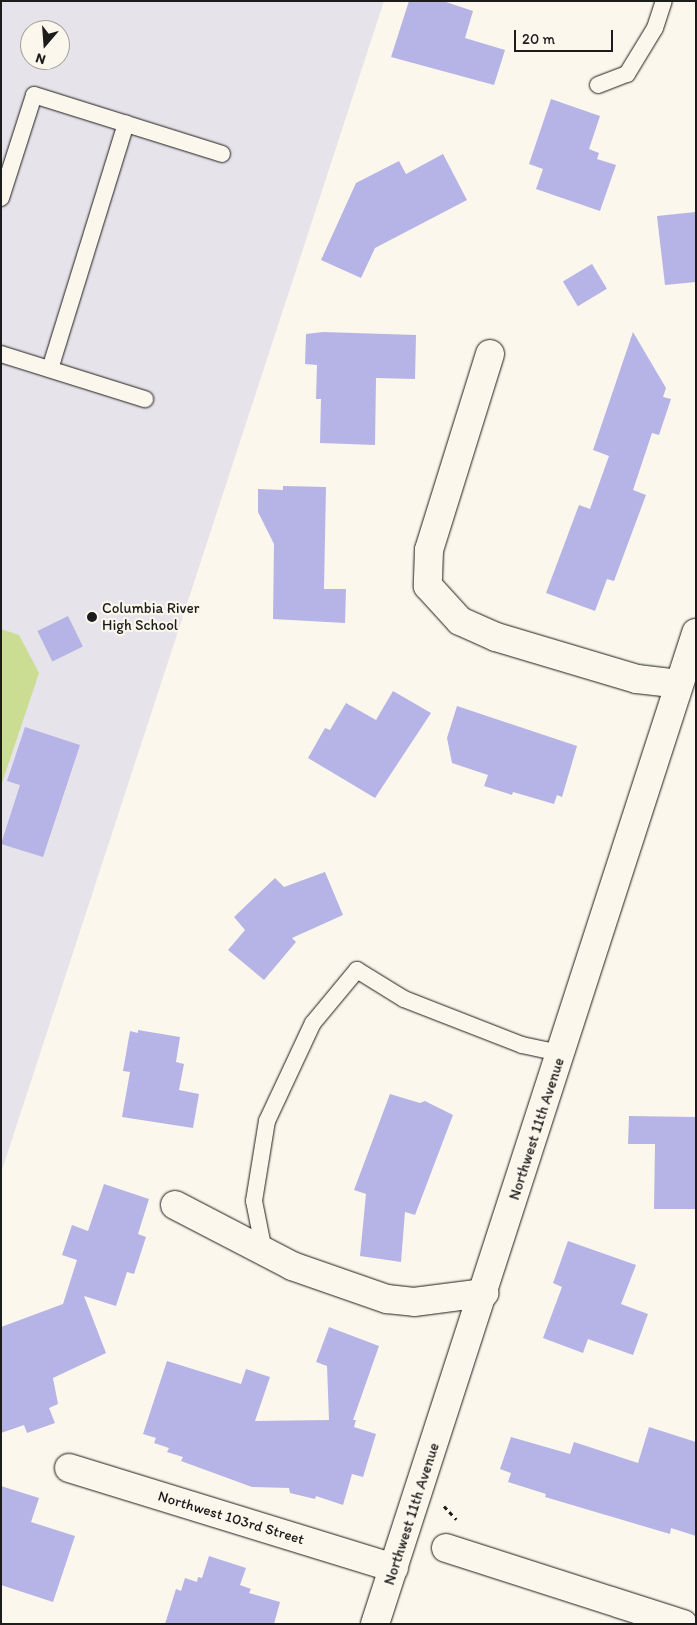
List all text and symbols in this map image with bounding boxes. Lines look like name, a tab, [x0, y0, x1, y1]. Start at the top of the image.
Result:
north arrow	[20, 20, 70, 70]
scale bar	[517, 20, 616, 52]
text: 20 m	[522, 30, 555, 48]
text: N	[33, 49, 48, 68]
place label: Columbia River High School	[102, 599, 199, 634]
marker: Columbia River High School	[86, 611, 98, 623]
street label: Northwest 11th Avenue	[506, 1056, 568, 1202]
street label: Northwest 11th Avenue	[381, 1441, 443, 1587]
street label: Northwest 103rd Street	[156, 1487, 306, 1549]

